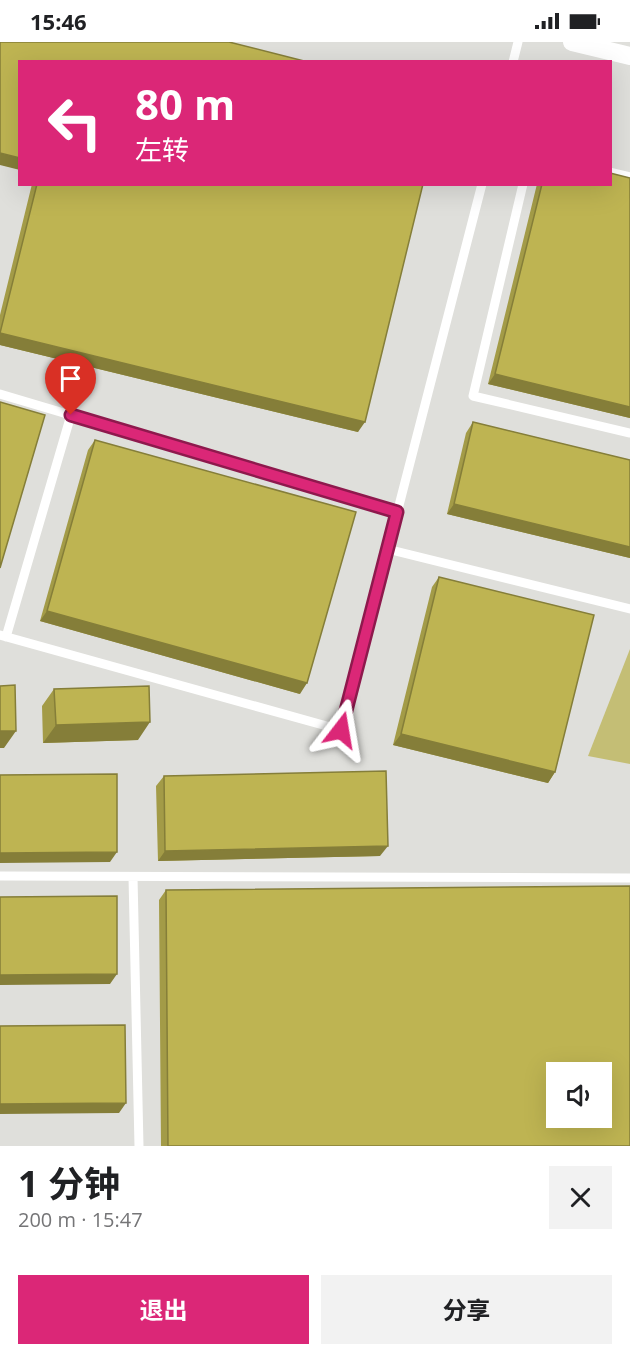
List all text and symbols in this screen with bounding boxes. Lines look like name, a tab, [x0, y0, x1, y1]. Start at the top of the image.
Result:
text: 15:46	[30, 6, 87, 36]
text: 80 m	[135, 75, 235, 132]
icon: left	[36, 84, 114, 162]
text: 左转	[135, 131, 189, 168]
pin	[45, 353, 96, 415]
icon: arrive	[54, 362, 87, 395]
position arrow	[309, 698, 373, 762]
map controls	[546, 1062, 612, 1128]
button: sound	[546, 1062, 612, 1128]
text: 1 分钟	[18, 1159, 120, 1208]
button: close	[549, 1166, 612, 1229]
text: 200 m · 15:47	[18, 1206, 143, 1233]
button: 退出	[18, 1275, 309, 1344]
button: 分享	[321, 1275, 612, 1344]

